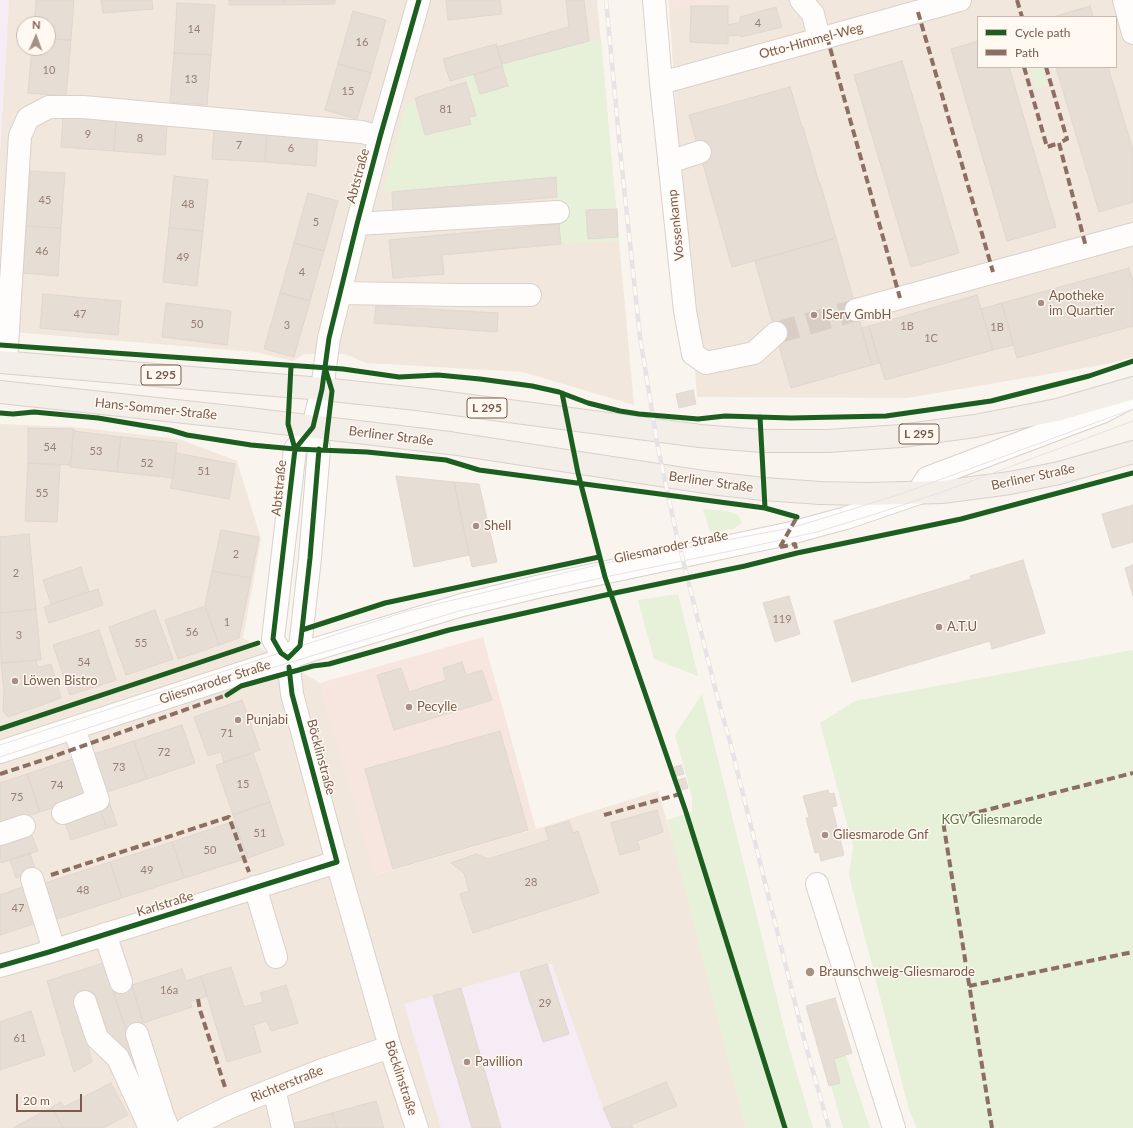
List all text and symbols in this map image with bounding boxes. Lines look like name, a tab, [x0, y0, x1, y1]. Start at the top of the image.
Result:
north arrow	[16, 16, 56, 56]
house number: 4	[755, 16, 761, 30]
legend	[977, 16, 1117, 68]
text: N	[32, 18, 41, 31]
street label: Otto-Himmel-Weg	[757, 20, 865, 62]
house number: 14	[188, 22, 200, 36]
text: Cycle path	[1015, 25, 1070, 40]
house number: 16	[356, 35, 368, 49]
text: Path	[1015, 45, 1039, 60]
house number: 10	[43, 63, 55, 77]
house number: 13	[185, 72, 197, 86]
house number: 15	[342, 84, 354, 98]
house number: 81	[440, 102, 452, 116]
house number: 9	[85, 127, 91, 141]
house number: 8	[137, 131, 143, 145]
house number: 7	[236, 138, 242, 152]
house number: 6	[288, 141, 294, 155]
street label: Abtstraße	[343, 147, 373, 205]
street label: Vossenkamp	[664, 189, 688, 261]
house number: 45	[39, 193, 51, 207]
house number: 48	[182, 197, 194, 211]
house number: 5	[313, 215, 319, 229]
house number: 46	[36, 244, 48, 258]
house number: 49	[177, 250, 189, 264]
house number: 4	[299, 265, 305, 279]
place label: Apotheke im Quartier	[1049, 288, 1114, 319]
marker: Apotheke im Quartier	[1036, 298, 1046, 308]
house number: 47	[74, 307, 86, 321]
place label: IServ GmbH	[822, 307, 891, 323]
marker: IServ GmbH	[809, 310, 819, 320]
house number: 50	[191, 317, 203, 331]
house number: 3	[284, 318, 290, 332]
house number: 1B	[900, 319, 914, 333]
house number: 1B	[990, 320, 1004, 334]
house number: 1C	[924, 331, 938, 345]
road number: L 295	[141, 365, 181, 385]
street label: Hans-Sommer-Straße	[94, 395, 218, 423]
road number: L 295	[467, 398, 507, 418]
street label: Berliner Straße	[348, 423, 434, 449]
road number: L 295	[899, 424, 939, 444]
house number: 54	[44, 440, 56, 454]
house number: 53	[90, 444, 102, 458]
house number: 52	[141, 456, 153, 470]
street label: Abtstraße	[268, 459, 290, 517]
street label: Berliner Straße	[990, 461, 1076, 493]
house number: 51	[198, 464, 210, 478]
street label: Berliner Straße	[668, 468, 754, 496]
house number: 55	[36, 486, 48, 500]
place label: Shell	[484, 518, 511, 534]
marker: Shell	[471, 521, 481, 531]
street label: Gliesmaroder Straße	[613, 527, 729, 567]
house number: 2	[233, 547, 239, 561]
house number: 2	[13, 566, 19, 580]
house number: 119	[772, 612, 792, 626]
house number: 1	[224, 615, 230, 629]
place label: A.T.U	[947, 619, 977, 635]
marker: A.T.U	[934, 622, 944, 632]
house number: 56	[186, 625, 198, 639]
house number: 3	[16, 628, 22, 642]
house number: 55	[135, 636, 147, 650]
house number: 54	[78, 655, 90, 669]
street label: Gliesmaroder Straße	[157, 657, 273, 707]
place label: Löwen Bistro	[23, 673, 98, 689]
marker: Löwen Bistro	[10, 676, 20, 686]
place label: Pecylle	[417, 699, 457, 715]
marker: Pecylle	[404, 702, 414, 712]
place label: Punjabi	[246, 712, 288, 728]
marker: Punjabi	[233, 715, 243, 725]
street label: Böcklinstraße	[303, 717, 339, 797]
house number: 71	[221, 726, 233, 740]
house number: 72	[158, 745, 170, 759]
house number: 73	[113, 760, 125, 774]
house number: 15	[237, 777, 249, 791]
house number: 74	[51, 778, 63, 792]
house number: 75	[11, 790, 23, 804]
park label: KGV Gliesmarode	[942, 812, 1042, 828]
house number: 51	[254, 826, 266, 840]
place label: Gliesmarode Gnf	[833, 827, 929, 843]
marker: Gliesmarode Gnf	[820, 830, 830, 840]
house number: 50	[204, 843, 216, 857]
house number: 49	[141, 863, 153, 877]
house number: 28	[525, 875, 537, 889]
house number: 48	[77, 883, 89, 897]
street label: Karlstraße	[135, 888, 195, 920]
house number: 47	[12, 901, 24, 915]
place label: Braunschweig-Gliesmarode	[819, 964, 975, 980]
marker: Braunschweig-Gliesmarode	[804, 966, 816, 978]
house number: 16a	[160, 983, 178, 997]
house number: 29	[539, 996, 551, 1010]
house number: 61	[14, 1031, 26, 1045]
street label: Böcklinstraße	[382, 1039, 420, 1117]
place label: Pavillion	[475, 1054, 523, 1070]
marker: Pavillion	[462, 1057, 472, 1067]
street label: Richterstraße	[249, 1062, 325, 1106]
scale bar	[18, 1086, 84, 1112]
text: 20 m	[23, 1093, 50, 1108]

